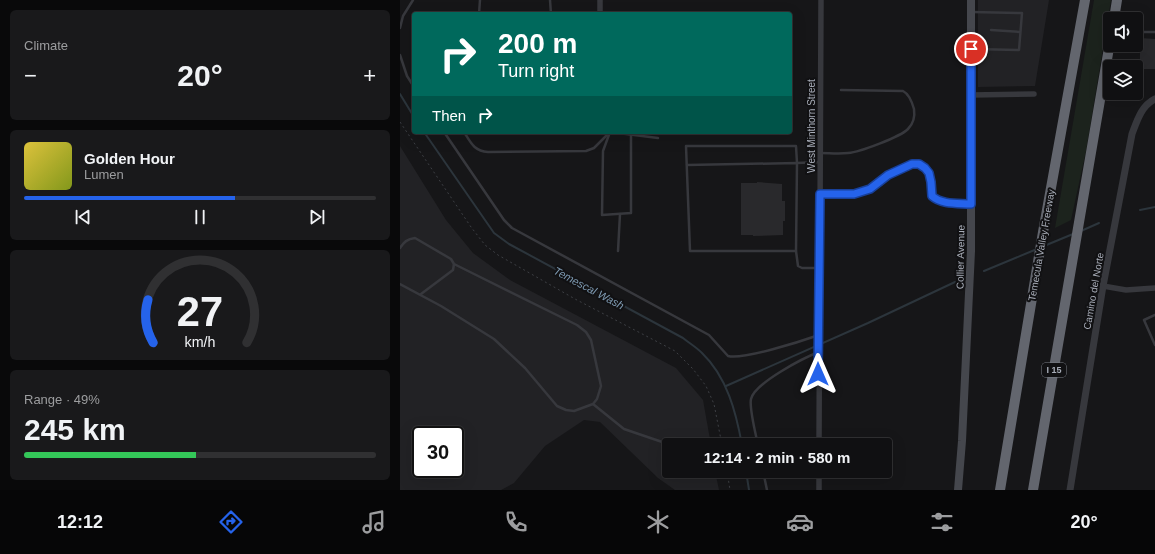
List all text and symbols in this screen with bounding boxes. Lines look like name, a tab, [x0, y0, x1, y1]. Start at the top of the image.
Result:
map controls	[1103, 12, 1143, 100]
button: sound	[1103, 12, 1143, 52]
icon: right	[432, 28, 484, 80]
text: 200 m	[498, 28, 577, 59]
pin	[954, 32, 988, 66]
text: Climate	[24, 38, 68, 53]
icon: arrive	[960, 38, 982, 60]
text: 20°	[177, 59, 223, 92]
button: layers	[1103, 60, 1143, 100]
text: Turn right	[498, 61, 574, 81]
text: −	[24, 63, 37, 88]
text: +	[363, 63, 376, 88]
street label: West Minthorn Street	[806, 79, 817, 173]
icon: right	[474, 104, 496, 126]
text: Then	[432, 107, 466, 124]
text: Golden Hour	[84, 150, 175, 167]
text: Lumen	[84, 167, 124, 182]
street label: Temecula Valley Freeway	[1026, 188, 1057, 302]
icon: previous	[72, 206, 94, 228]
icon: pause	[189, 206, 211, 228]
icon: next	[306, 206, 328, 228]
street label: Collier Avenue	[954, 224, 967, 289]
street label: Camino del Norte	[1081, 251, 1106, 330]
water label: Temescal Wash	[552, 264, 626, 312]
text: 27	[177, 288, 223, 335]
text: km/h	[185, 334, 216, 350]
position arrow	[797, 353, 839, 395]
road number: I 15	[1042, 363, 1066, 377]
text: Range · 49%	[24, 392, 100, 407]
text: 245 km	[24, 413, 126, 446]
speed limit sign: 30	[412, 426, 464, 478]
text: 12:14 · 2 min · 580 m	[704, 449, 850, 466]
icon: directions	[217, 508, 245, 536]
icon: music	[360, 508, 388, 536]
icon: phone	[502, 508, 530, 536]
icon: climate	[644, 508, 672, 536]
icon: car	[786, 508, 814, 536]
icon: filters	[928, 508, 956, 536]
text: 12:12	[57, 512, 103, 532]
text: 20°	[1071, 512, 1098, 532]

